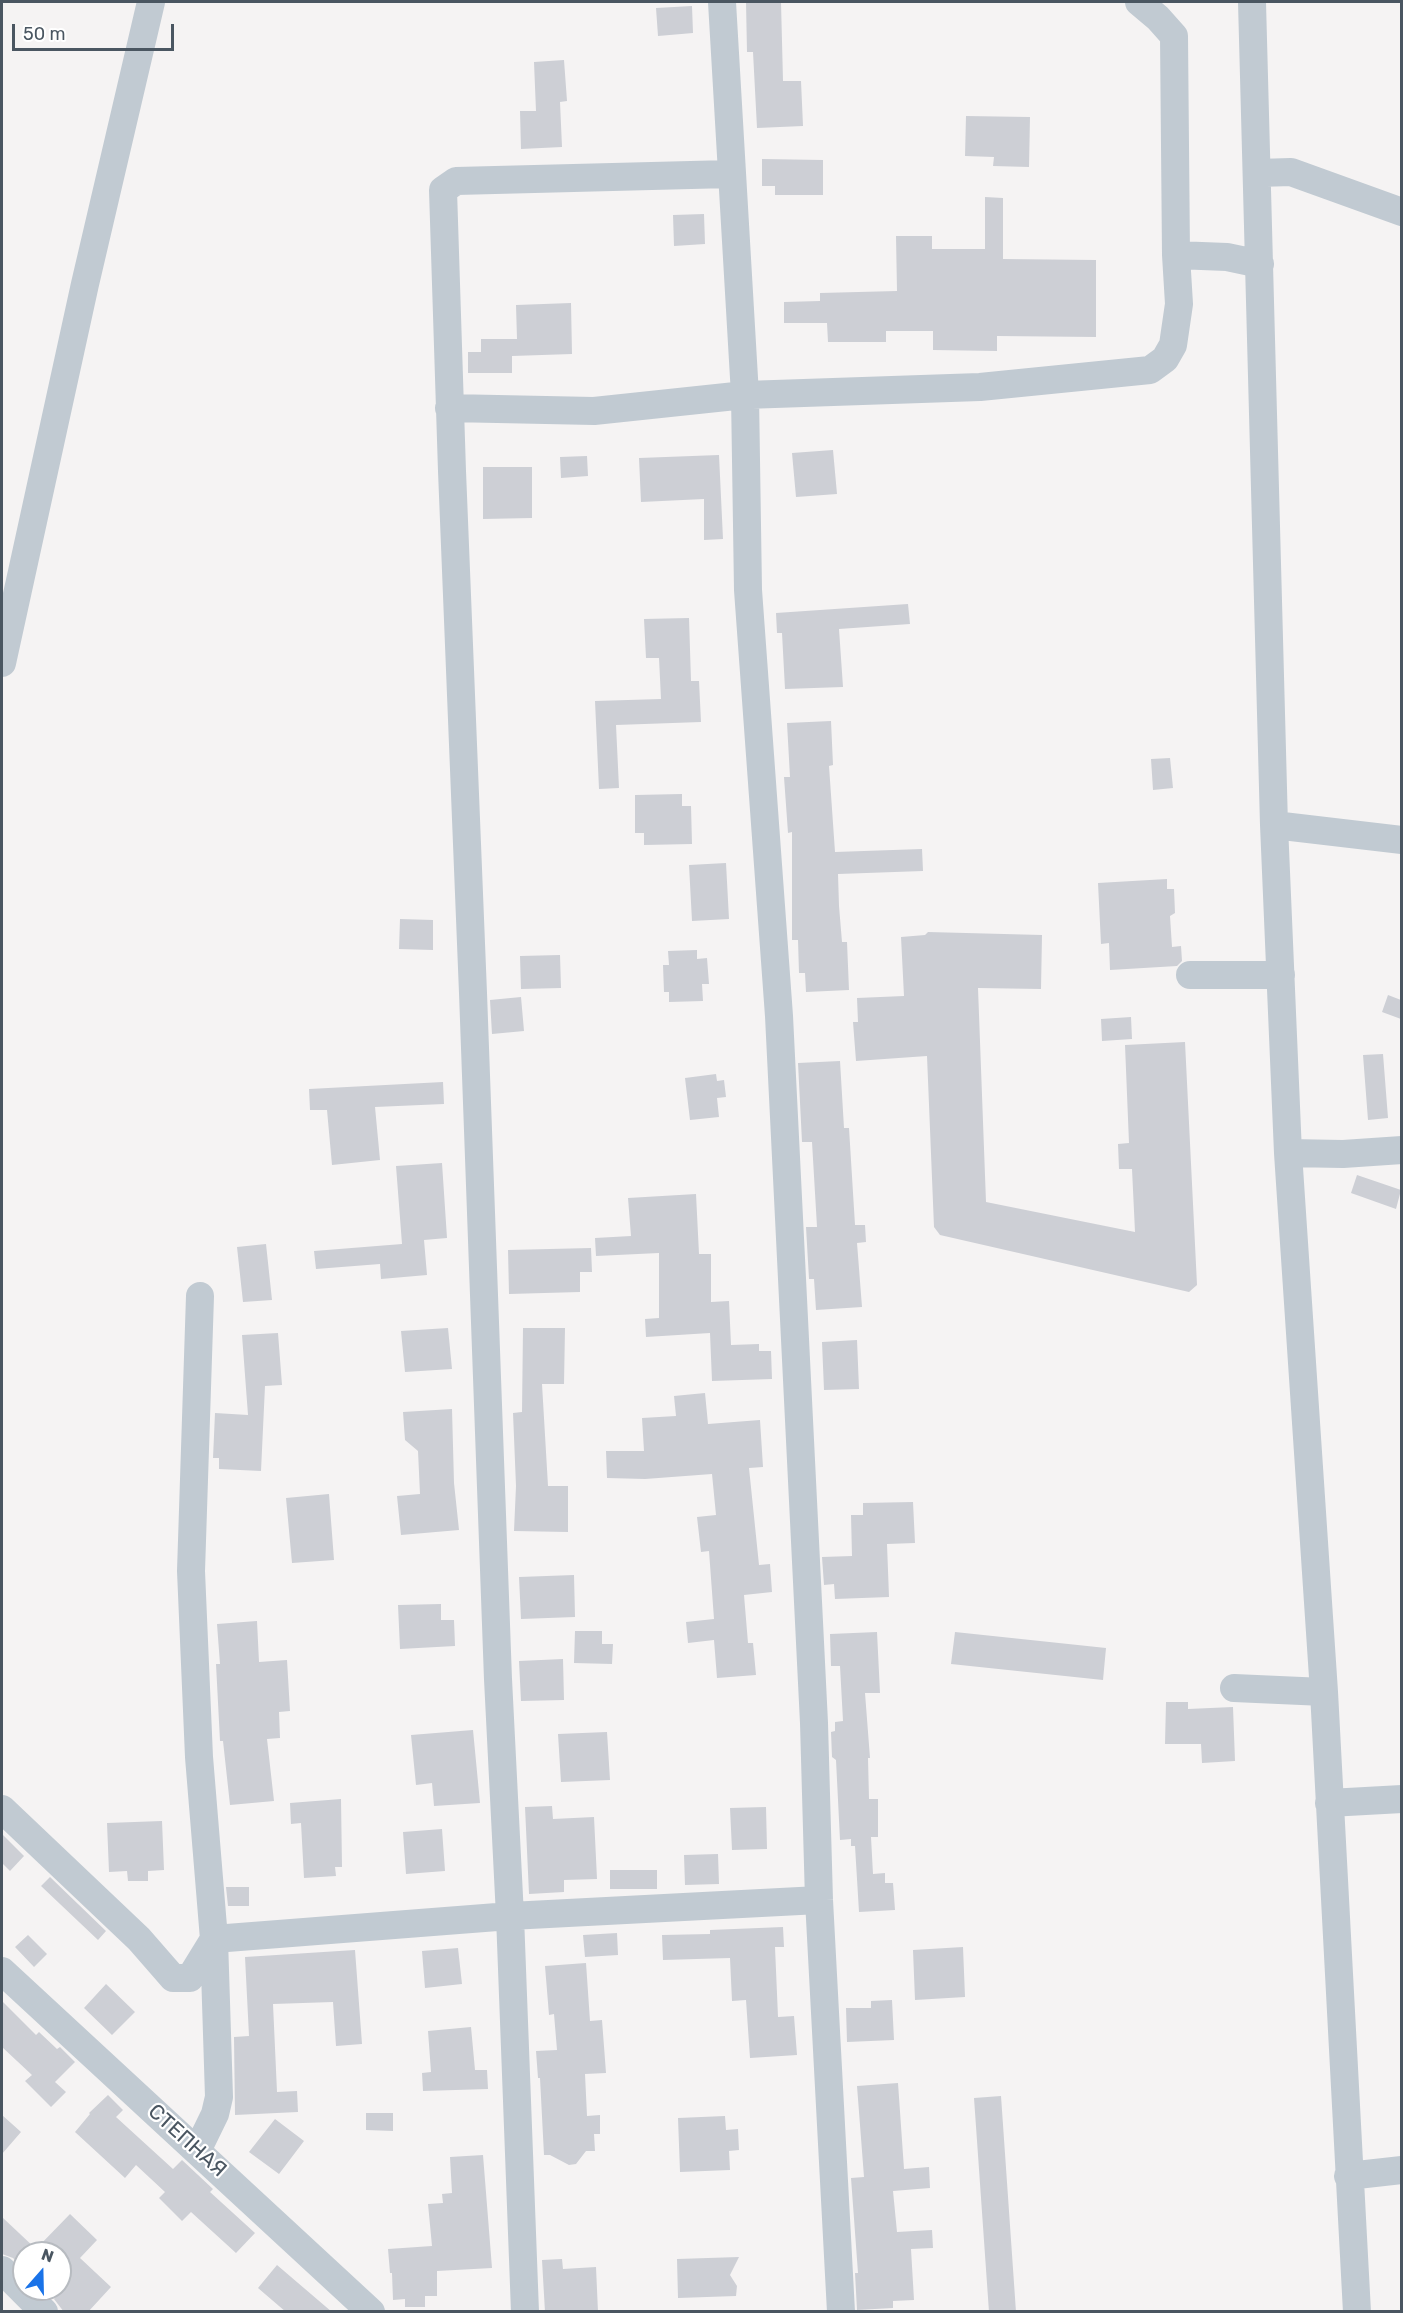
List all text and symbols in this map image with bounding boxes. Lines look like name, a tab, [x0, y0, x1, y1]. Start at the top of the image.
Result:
scale bar	[15, 12, 177, 50]
text: 50 m	[23, 23, 66, 45]
street label: СТЕПНАЯ	[143, 2099, 231, 2183]
north arrow	[12, 2241, 72, 2301]
text: N	[39, 2245, 56, 2266]

